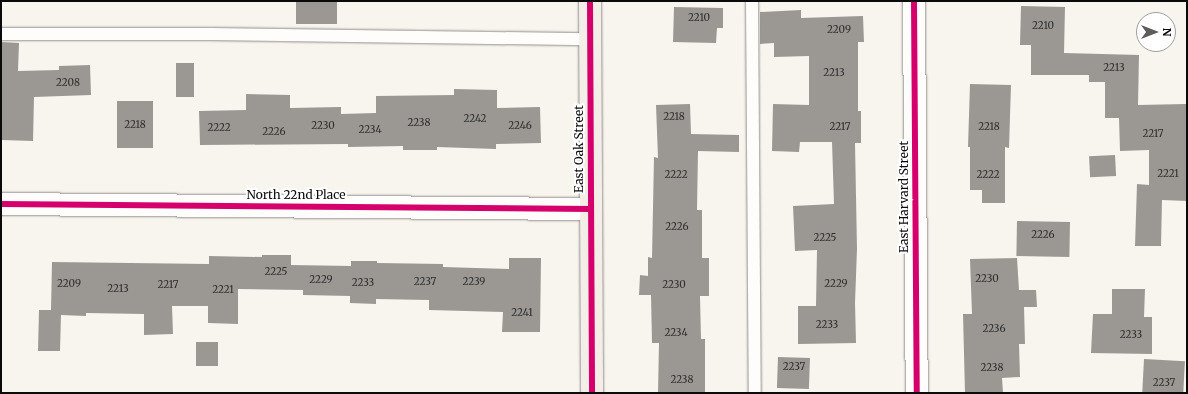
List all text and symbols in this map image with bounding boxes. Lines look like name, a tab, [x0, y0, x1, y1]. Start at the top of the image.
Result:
house number: 2210	[688, 12, 710, 24]
north arrow	[1136, 12, 1176, 52]
house number: 2210	[1032, 20, 1054, 32]
house number: 2209	[827, 24, 851, 36]
text: N	[1160, 28, 1174, 36]
house number: 2213	[1103, 62, 1125, 74]
house number: 2213	[823, 67, 845, 79]
house number: 2208	[56, 77, 80, 89]
street label: East Oak Street	[572, 105, 586, 193]
house number: 2218	[663, 111, 685, 123]
house number: 2242	[464, 113, 486, 125]
house number: 2238	[408, 117, 430, 129]
house number: 2218	[124, 119, 146, 131]
house number: 2230	[311, 120, 335, 132]
house number: 2246	[508, 120, 532, 132]
house number: 2217	[829, 121, 851, 133]
house number: 2218	[978, 121, 1000, 133]
house number: 2222	[207, 122, 231, 134]
house number: 2234	[358, 124, 382, 136]
house number: 2226	[262, 126, 286, 138]
house number: 2217	[1142, 128, 1164, 140]
street label: East Harvard Street	[897, 141, 911, 253]
house number: 2221	[1157, 168, 1179, 180]
house number: 2222	[664, 169, 688, 181]
house number: 2222	[976, 169, 1000, 181]
street label: North 22nd Place	[247, 188, 345, 202]
house number: 2226	[665, 221, 689, 233]
house number: 2226	[1031, 229, 1055, 241]
house number: 2225	[814, 232, 836, 244]
house number: 2225	[265, 266, 287, 278]
house number: 2230	[975, 273, 999, 285]
house number: 2229	[309, 274, 333, 286]
house number: 2237	[414, 276, 436, 288]
house number: 2239	[463, 276, 485, 288]
house number: 2233	[352, 277, 374, 289]
house number: 2209	[57, 278, 81, 290]
house number: 2229	[824, 278, 848, 290]
house number: 2217	[157, 279, 179, 291]
house number: 2230	[662, 279, 686, 291]
house number: 2213	[107, 283, 129, 295]
house number: 2221	[212, 284, 234, 296]
house number: 2241	[511, 307, 533, 319]
house number: 2233	[816, 319, 838, 331]
house number: 2236	[983, 323, 1005, 335]
house number: 2234	[664, 327, 688, 339]
house number: 2233	[1120, 329, 1142, 341]
house number: 2237	[783, 361, 805, 373]
house number: 2238	[981, 362, 1003, 374]
house number: 2238	[671, 374, 693, 386]
house number: 2237	[1153, 377, 1175, 389]

